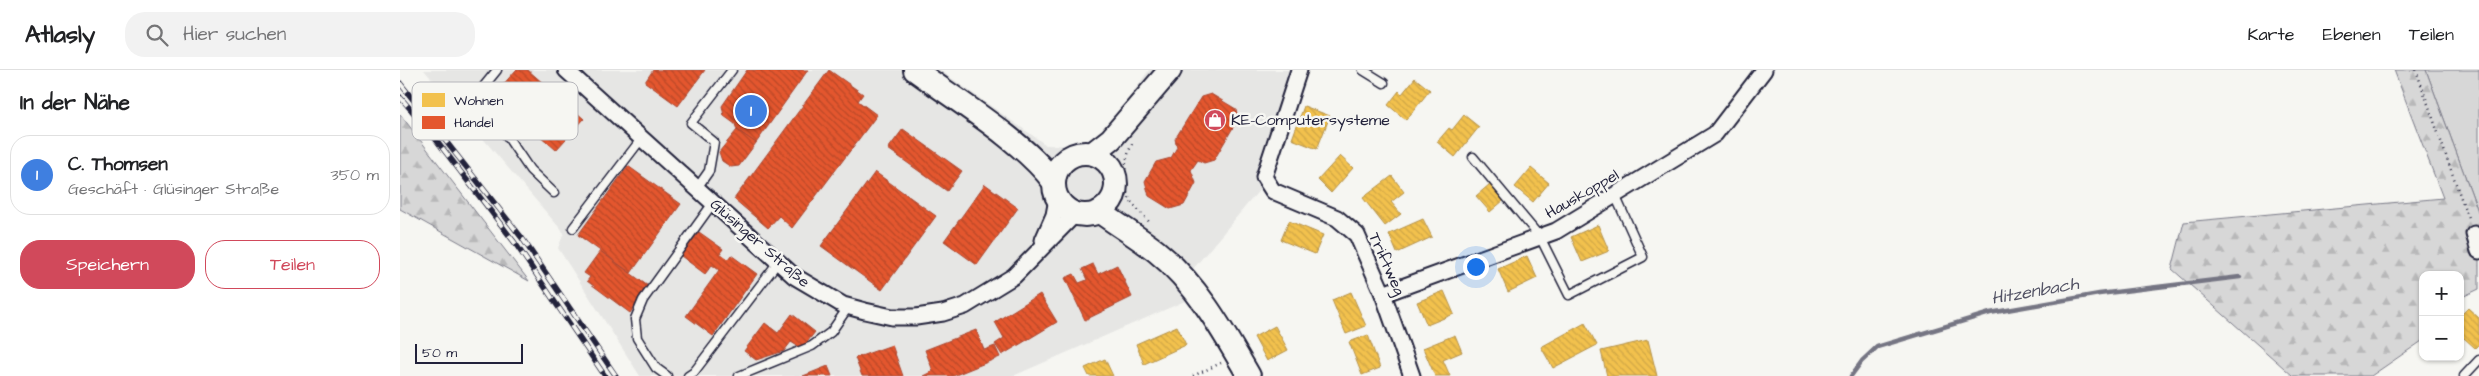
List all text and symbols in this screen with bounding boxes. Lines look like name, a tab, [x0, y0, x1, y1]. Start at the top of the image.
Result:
search box	[125, 12, 475, 57]
text: Atlasly	[25, 18, 95, 52]
icon: search	[143, 21, 171, 49]
text: Hier suchen	[183, 21, 286, 48]
text: Karte	[2247, 22, 2295, 47]
text: Ebenen	[2323, 22, 2381, 47]
text: Teilen	[2409, 22, 2454, 47]
legend	[412, 82, 578, 140]
text: In der Nähe	[20, 88, 130, 117]
text: Wohnen	[454, 91, 504, 111]
pin: 1	[735, 92, 767, 130]
shop icon: KE-Computersysteme	[1203, 108, 1227, 132]
place label: KE-Computersysteme	[1231, 109, 1390, 132]
text: Handel	[454, 113, 494, 133]
text: C. Thomsen	[68, 151, 168, 178]
text: 1	[36, 164, 38, 186]
text: 350 m	[331, 164, 379, 186]
street label: Hauskoppel	[1541, 164, 1623, 224]
text: Geschäft · Glüsinger Straße	[68, 178, 279, 200]
street label: Glüsinger Straße	[705, 193, 815, 294]
street label: Triftweg	[1362, 229, 1411, 299]
button: Speichern	[20, 240, 195, 289]
button: Teilen	[205, 240, 380, 289]
your location	[1463, 254, 1489, 280]
water label: Hitzenbach	[1989, 271, 2082, 311]
map controls	[2419, 271, 2464, 361]
button: +	[2419, 271, 2464, 316]
button: −	[2419, 316, 2464, 361]
scale bar	[415, 341, 522, 364]
text: 50 m	[422, 343, 457, 363]

